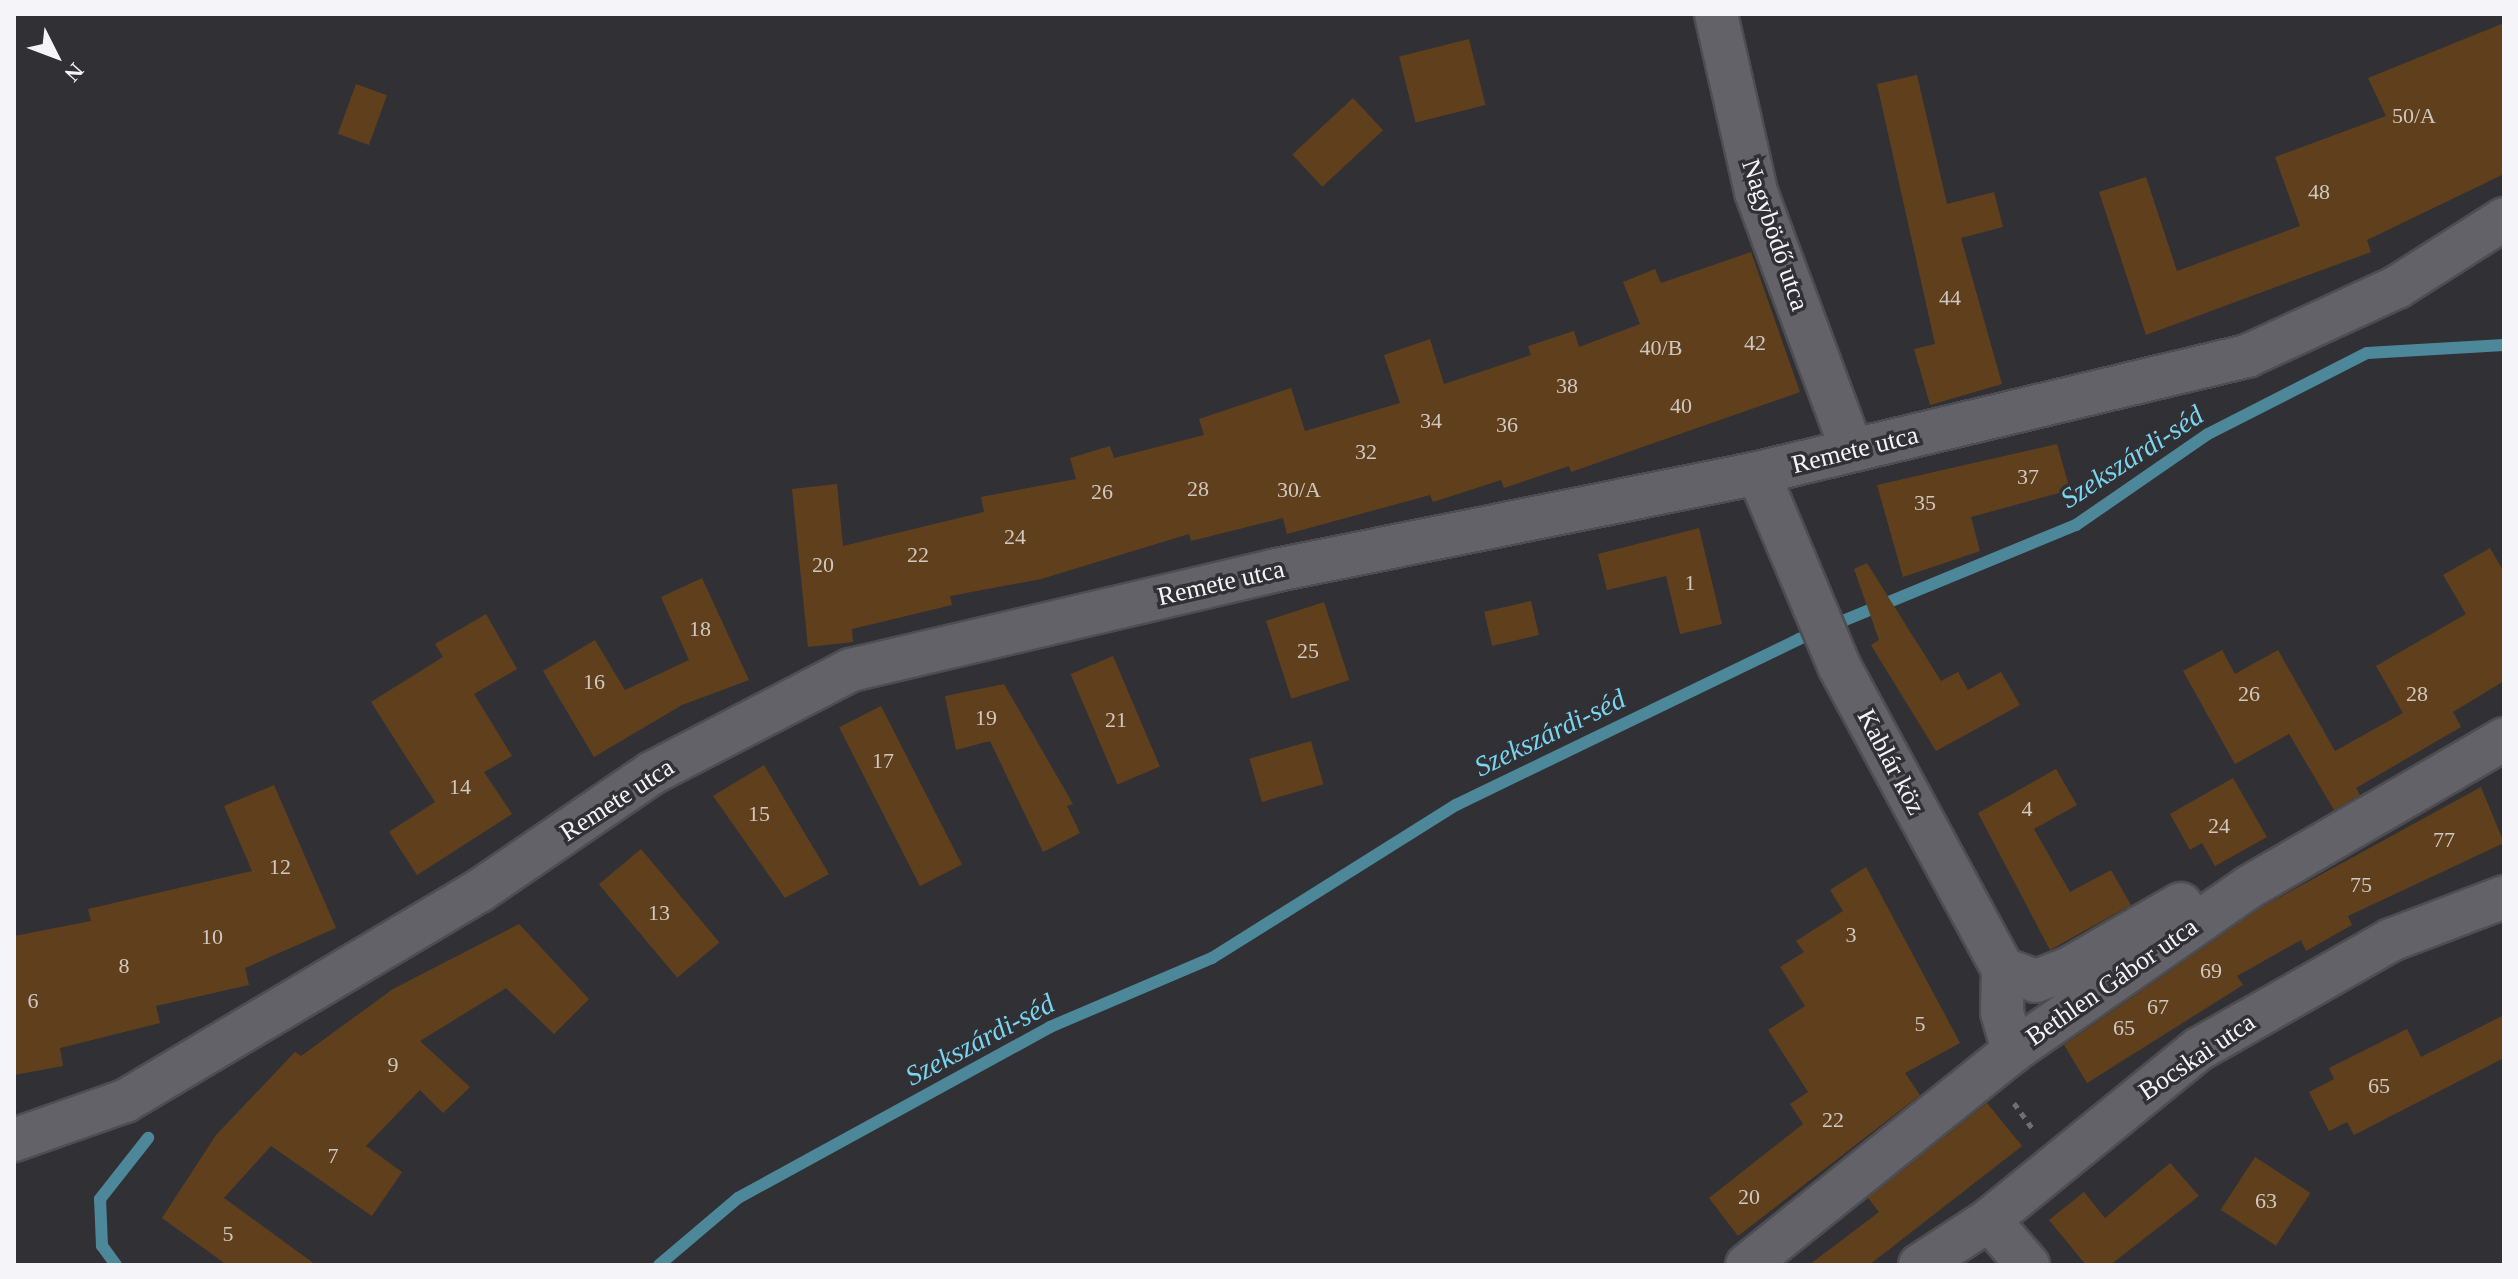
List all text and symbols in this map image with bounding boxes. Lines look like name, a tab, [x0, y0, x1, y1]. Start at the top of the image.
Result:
north arrow	[16, 16, 96, 96]
text: N	[60, 58, 89, 87]
house number: 50/A	[2392, 103, 2436, 129]
street label: Nagybödő utca	[1735, 155, 1815, 315]
house number: 48	[2308, 179, 2330, 205]
house number: 44	[1939, 285, 1961, 311]
house number: 42	[1744, 330, 1766, 356]
house number: 40/B	[1640, 335, 1682, 361]
house number: 38	[1556, 373, 1578, 399]
house number: 40	[1670, 393, 1692, 419]
water label: Szekszárdi-séd	[2054, 398, 2210, 516]
house number: 34	[1420, 408, 1442, 434]
house number: 36	[1496, 412, 1518, 438]
street label: Remete utca	[1789, 419, 1921, 481]
house number: 32	[1355, 439, 1377, 465]
house number: 37	[2017, 464, 2039, 490]
house number: 28	[1187, 476, 1209, 502]
house number: 30/A	[1277, 477, 1321, 503]
house number: 26	[1091, 479, 1113, 505]
house number: 35	[1914, 490, 1936, 516]
house number: 24	[1004, 524, 1026, 550]
house number: 22	[907, 542, 929, 568]
house number: 20	[812, 552, 834, 578]
street label: Remete utca	[1155, 553, 1287, 613]
house number: 1	[1684, 570, 1696, 596]
house number: 18	[689, 616, 711, 642]
house number: 25	[1297, 638, 1319, 664]
house number: 16	[583, 669, 605, 695]
house number: 26	[2238, 681, 2260, 707]
house number: 28	[2406, 681, 2428, 707]
water label: Szekszárdi-séd	[1469, 682, 1631, 784]
street label: Kablár köz	[1850, 704, 1932, 820]
house number: 19	[975, 705, 997, 731]
house number: 21	[1105, 707, 1127, 733]
house number: 17	[872, 748, 894, 774]
street label: Remete utca	[554, 752, 680, 848]
house number: 14	[449, 774, 471, 800]
house number: 4	[2022, 796, 2032, 822]
house number: 15	[748, 801, 770, 827]
house number: 24	[2208, 813, 2230, 839]
house number: 77	[2433, 827, 2455, 853]
house number: 12	[269, 854, 291, 880]
house number: 75	[2350, 872, 2372, 898]
house number: 13	[648, 900, 670, 926]
street label: Bethlen Gábor utca	[2020, 911, 2204, 1053]
house number: 3	[1846, 922, 1856, 948]
house number: 10	[201, 924, 223, 950]
house number: 8	[118, 953, 130, 979]
house number: 69	[2200, 958, 2222, 984]
water label: Szekszárdi-séd	[900, 987, 1060, 1093]
house number: 6	[28, 988, 38, 1014]
house number: 67	[2147, 994, 2169, 1020]
street label: Bocskai utca	[2133, 1007, 2261, 1107]
house number: 5	[1914, 1011, 1926, 1037]
house number: 65	[2113, 1015, 2135, 1041]
house number: 9	[388, 1052, 398, 1078]
house number: 65	[2368, 1073, 2390, 1099]
house number: 22	[1822, 1107, 1844, 1133]
house number: 7	[328, 1143, 338, 1169]
house number: 20	[1738, 1184, 1760, 1210]
house number: 63	[2255, 1188, 2277, 1214]
house number: 5	[222, 1221, 234, 1247]

